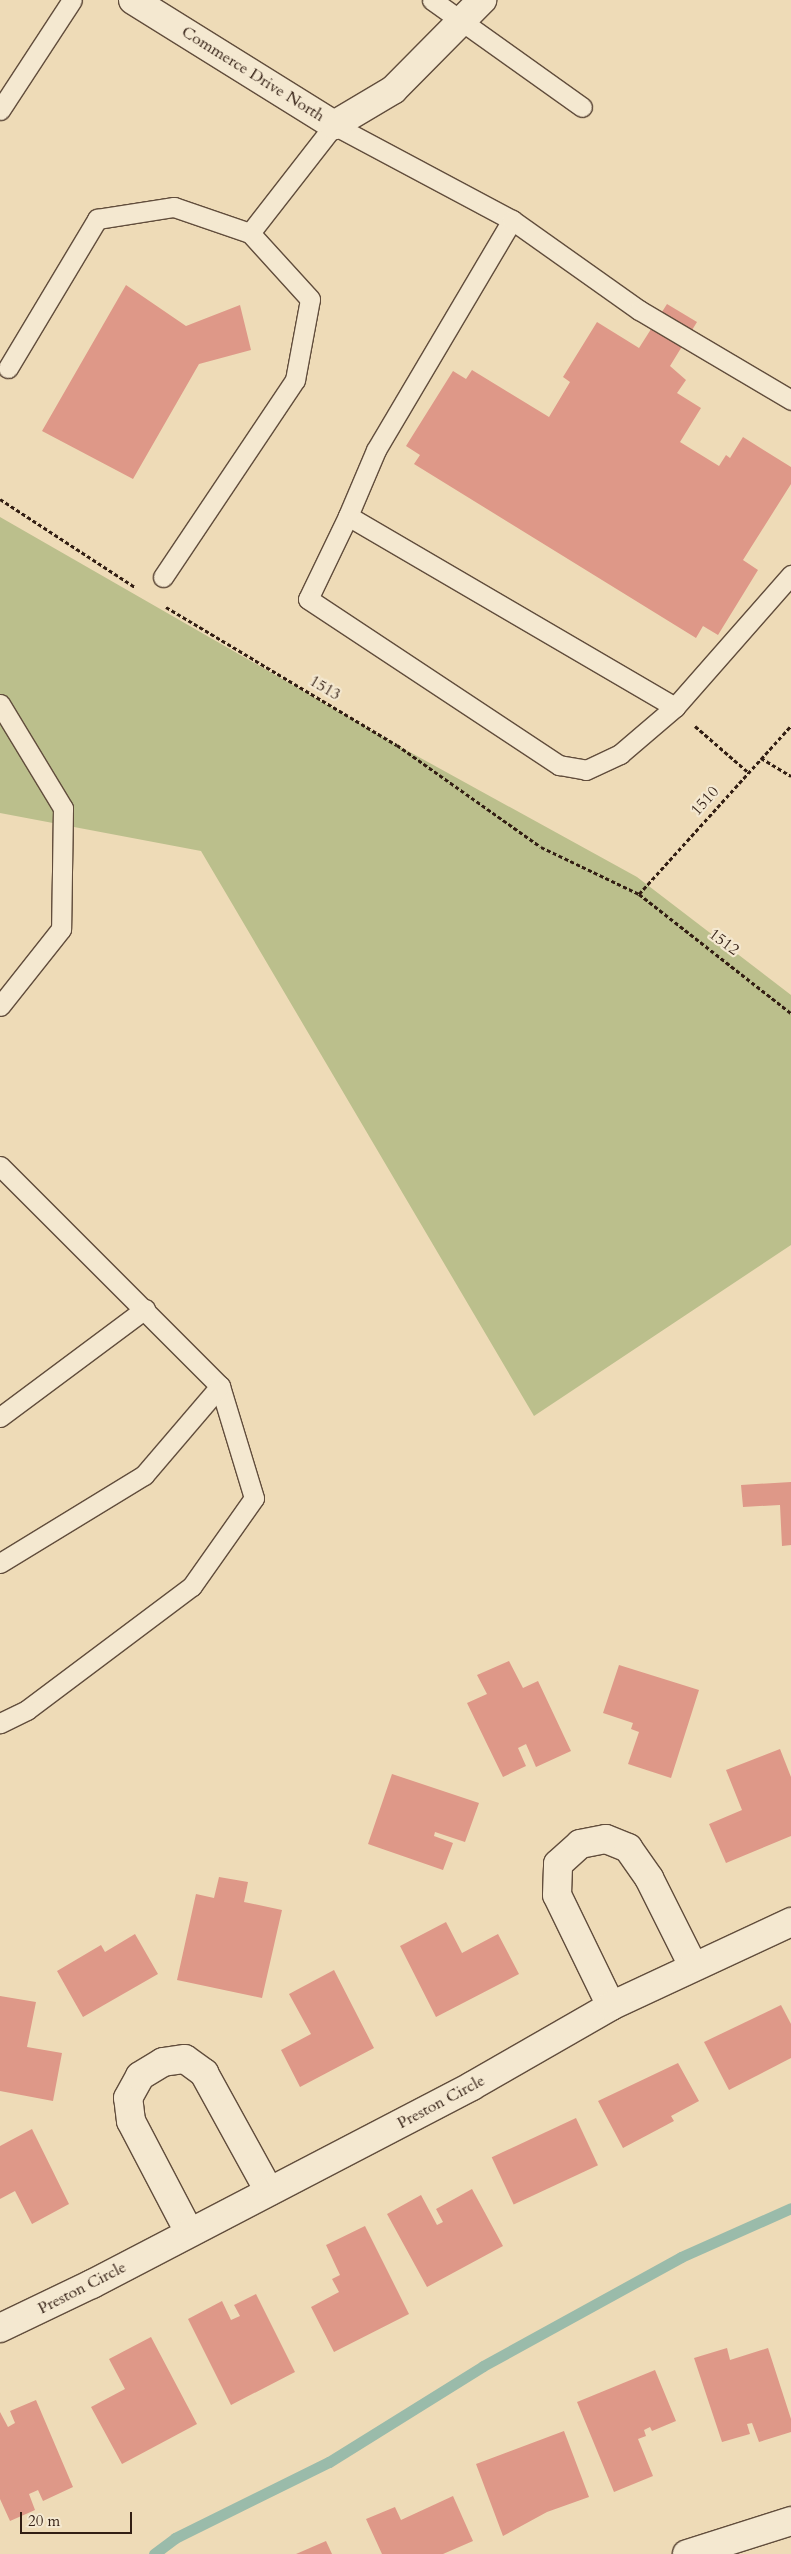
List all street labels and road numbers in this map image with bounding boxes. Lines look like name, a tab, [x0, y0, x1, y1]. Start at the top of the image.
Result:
street label: Commerce Drive North	[178, 22, 328, 126]
street label: 1513	[306, 671, 344, 705]
street label: 1510	[687, 782, 723, 820]
street label: 1512	[705, 924, 743, 960]
street label: Preston Circle	[394, 2071, 488, 2133]
street label: Preston Circle	[35, 2258, 129, 2318]

